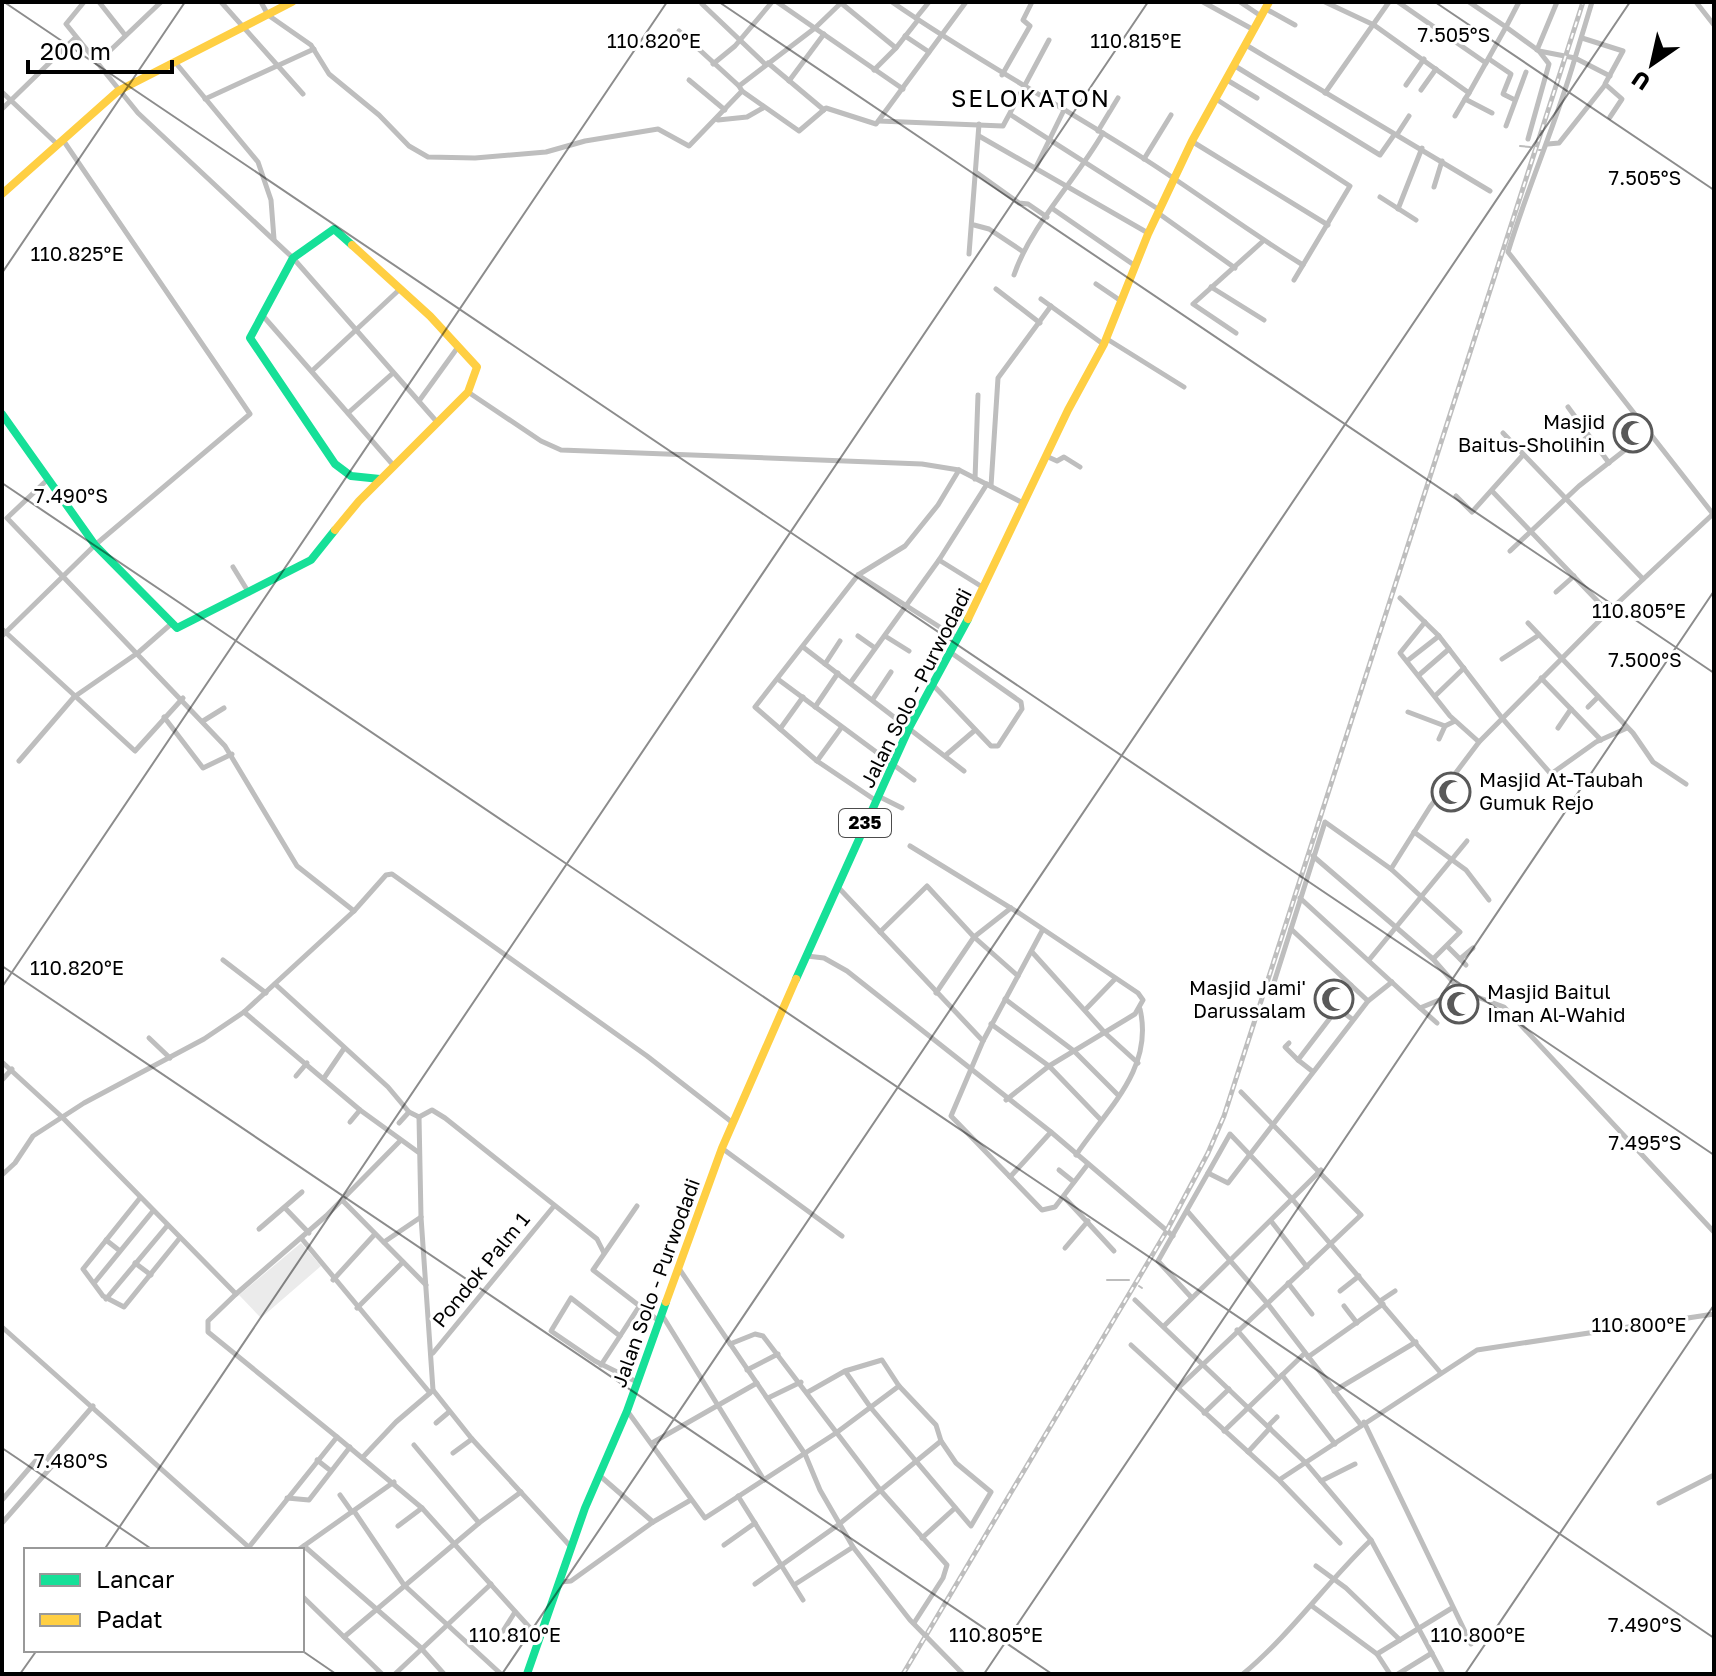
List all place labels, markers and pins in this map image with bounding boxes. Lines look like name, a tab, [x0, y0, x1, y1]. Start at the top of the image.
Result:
place label: Masjid Baitus-Sholihin	[1458, 409, 1605, 456]
mosque icon: Masjid Baitus-Sholihin	[1612, 412, 1654, 454]
place label: Masjid At-Taubah Gumuk Rejo	[1479, 767, 1643, 814]
mosque icon: Masjid At-Taubah Gumuk Rejo	[1430, 771, 1472, 813]
place label: Masjid Jami' Darussalam	[1189, 975, 1306, 1022]
mosque icon: Masjid Jami' Darussalam	[1313, 978, 1355, 1020]
place label: Masjid Baitul Iman Al-Wahid	[1487, 979, 1625, 1026]
mosque icon: Masjid Baitul Iman Al-Wahid	[1438, 983, 1480, 1025]

